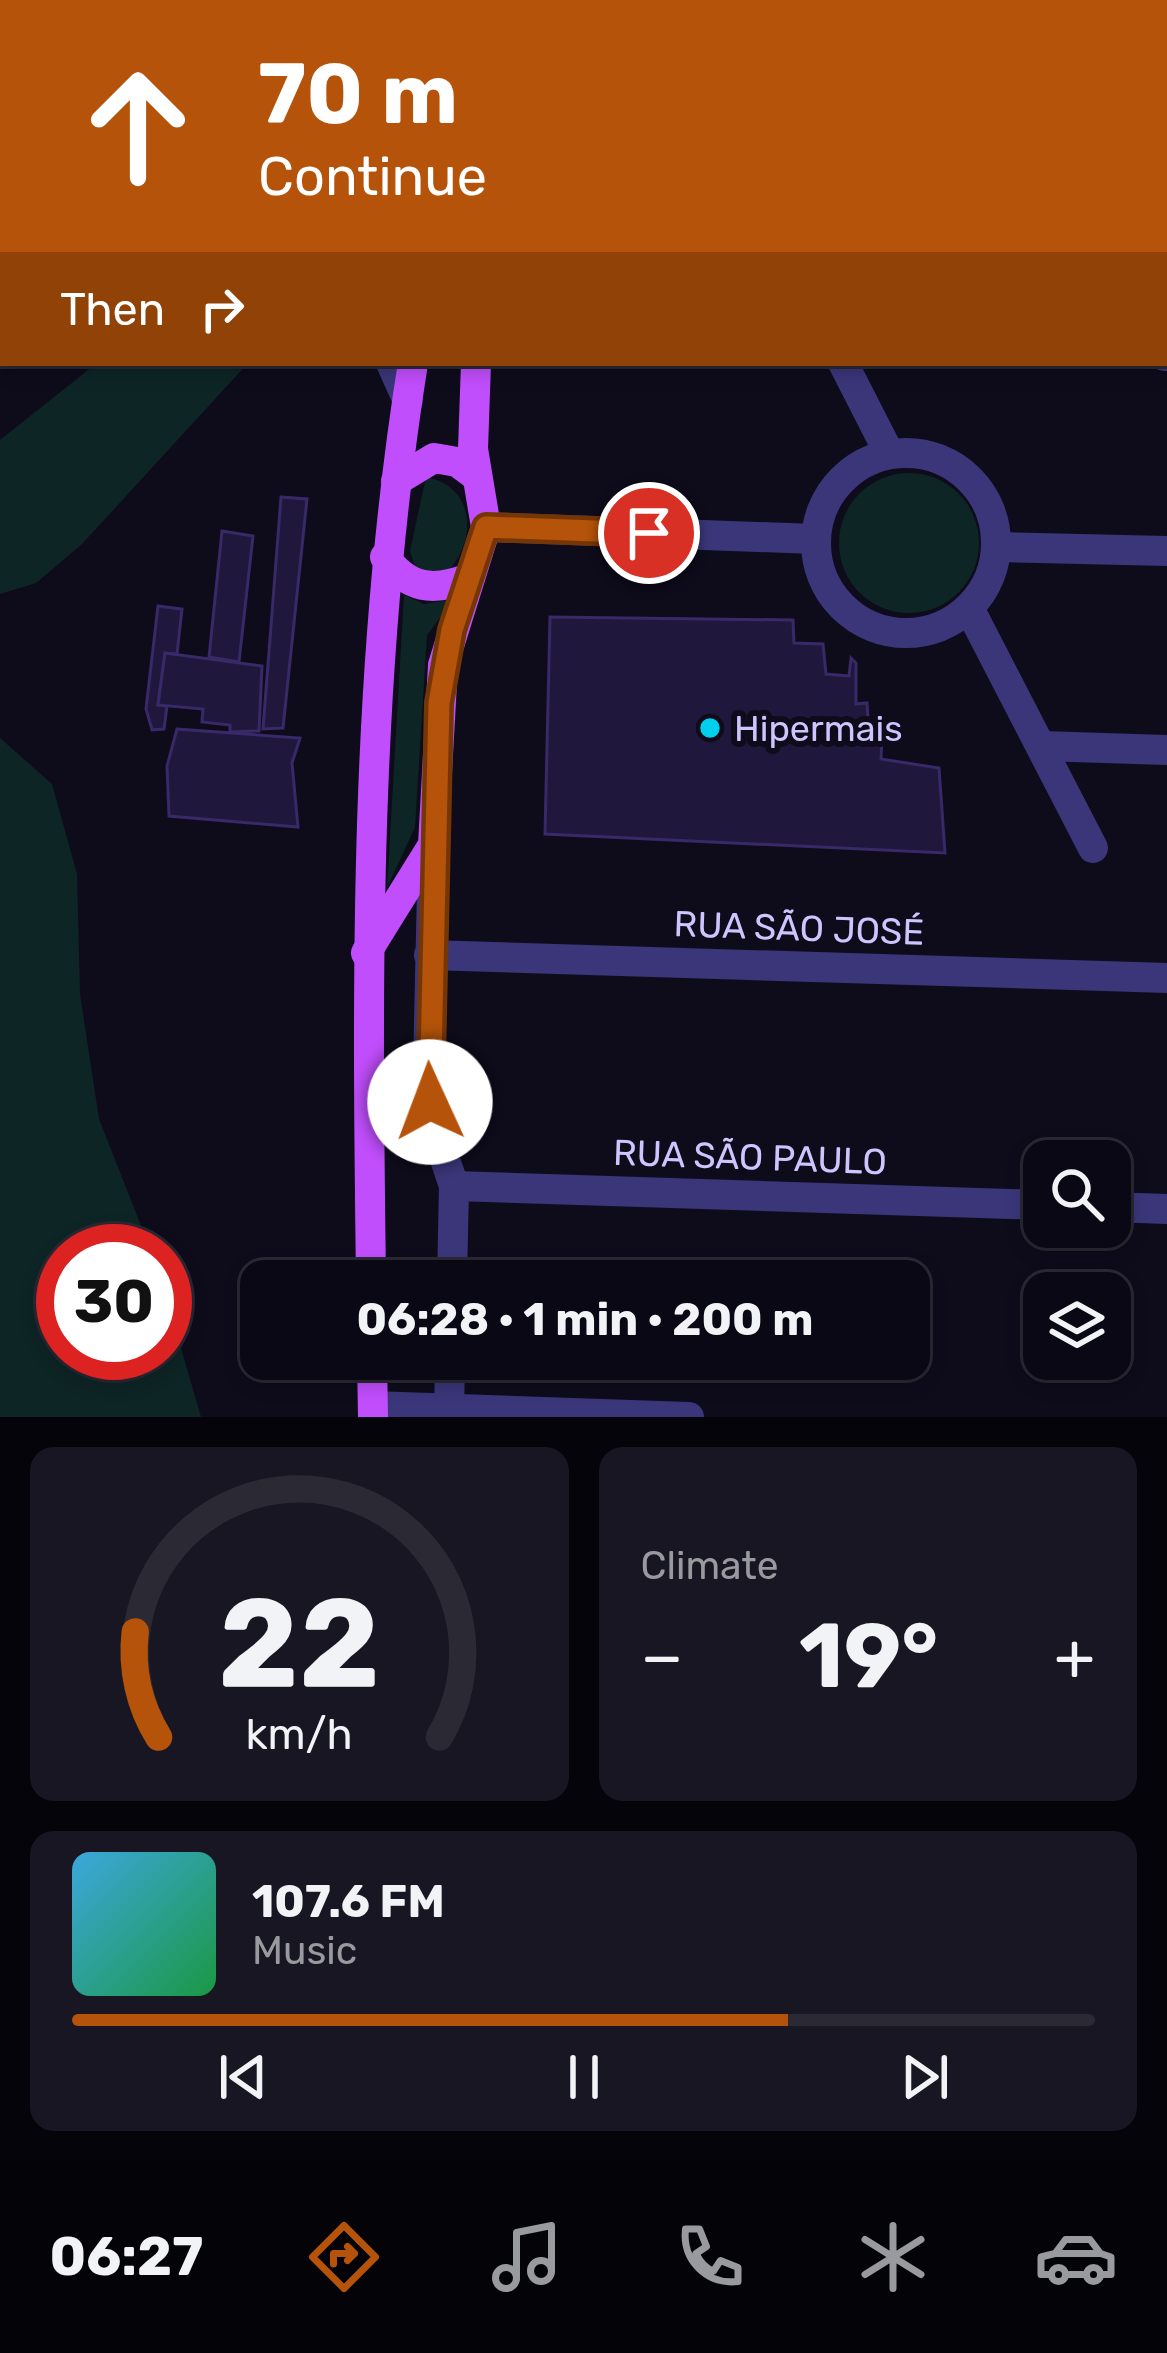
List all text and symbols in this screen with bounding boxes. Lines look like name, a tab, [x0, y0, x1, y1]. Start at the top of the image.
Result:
text: 70 m	[258, 44, 458, 144]
icon: ahead	[60, 48, 216, 204]
text: Continue	[258, 145, 487, 209]
icon: right	[189, 276, 255, 342]
text: Then	[60, 283, 165, 336]
pin	[598, 482, 700, 584]
icon: arrive	[616, 500, 682, 566]
place label: Hipermais	[734, 707, 903, 750]
marker: Hipermais	[697, 715, 723, 741]
street label: RUA SÃO JOSÉ	[673, 902, 925, 954]
position arrow	[367, 1039, 493, 1165]
street label: RUA SÃO PAULO	[612, 1131, 888, 1183]
map controls	[1023, 1140, 1131, 1380]
button: search	[1023, 1140, 1131, 1248]
speed limit sign: 30	[36, 1224, 192, 1380]
button: layers	[1023, 1272, 1131, 1380]
text: 06:28 · 1 min · 200 m	[356, 1293, 814, 1346]
text: Climate	[641, 1543, 779, 1589]
text: 22	[218, 1569, 380, 1717]
text: 19°	[799, 1603, 938, 1710]
text: −	[641, 1617, 683, 1696]
text: +	[1054, 1617, 1095, 1696]
text: km/h	[246, 1709, 353, 1760]
text: 107.6 FM	[252, 1875, 445, 1928]
text: Music	[252, 1928, 357, 1974]
icon: previous	[210, 2044, 276, 2110]
icon: pause	[551, 2044, 617, 2110]
icon: next	[892, 2044, 958, 2110]
icon: directions	[302, 2215, 386, 2299]
icon: music	[485, 2215, 569, 2299]
icon: phone	[668, 2215, 752, 2299]
icon: climate	[851, 2215, 935, 2299]
icon: car	[1034, 2215, 1118, 2299]
text: 06:27	[49, 2225, 203, 2289]

